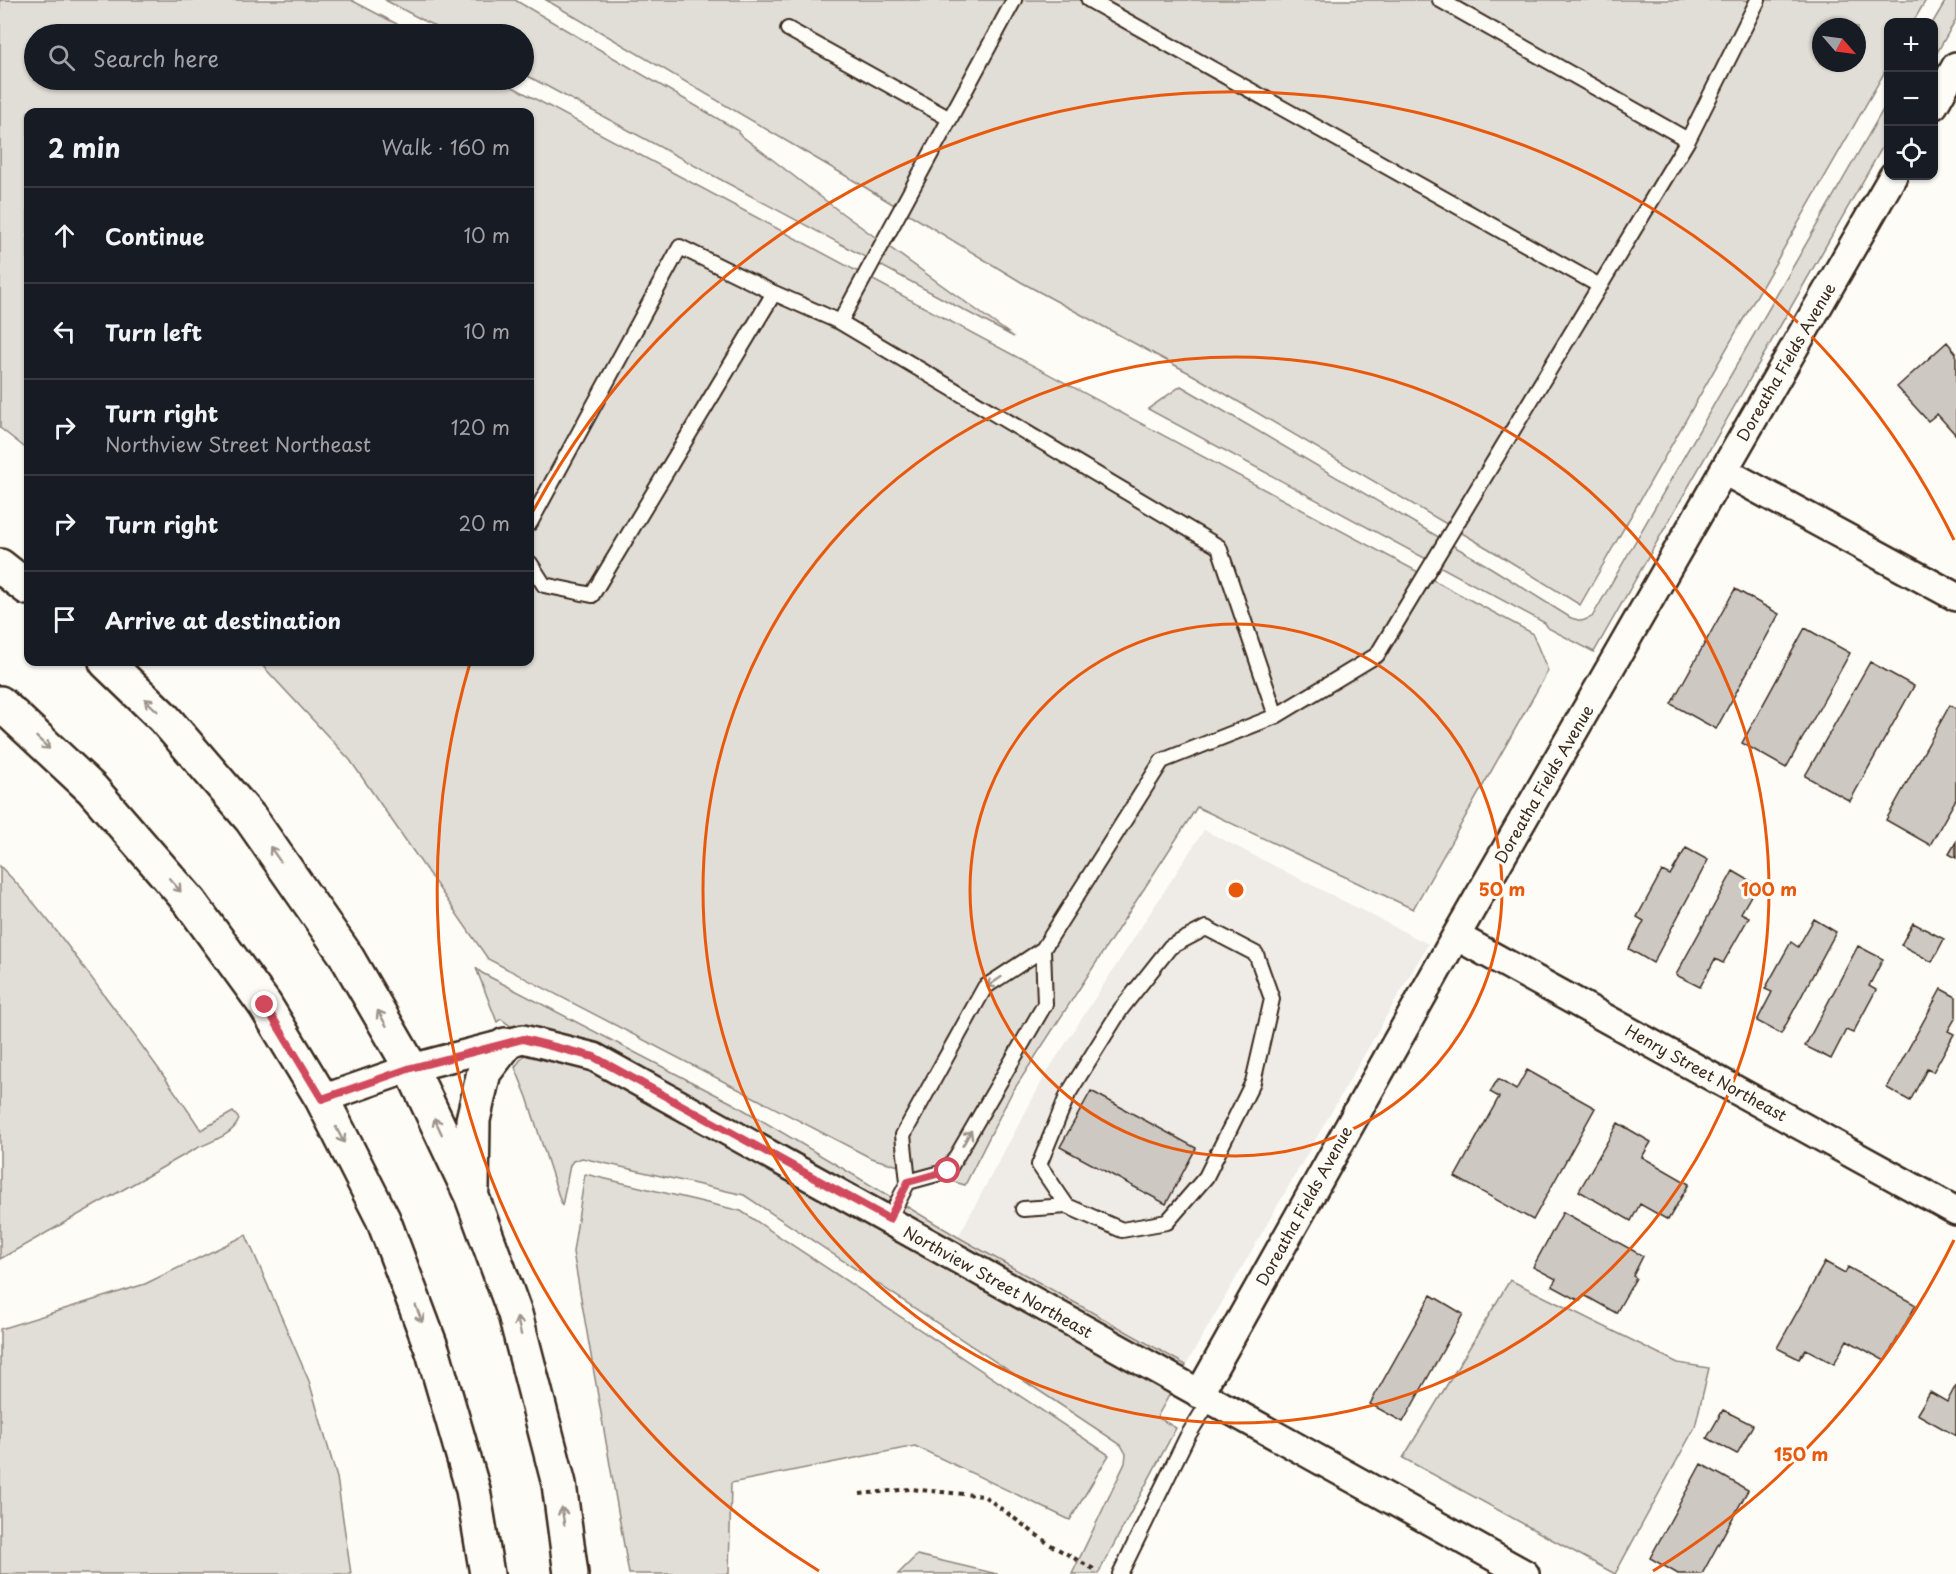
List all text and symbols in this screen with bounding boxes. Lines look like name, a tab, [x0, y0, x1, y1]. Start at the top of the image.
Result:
north arrow	[1812, 18, 1866, 72]
map controls	[1884, 18, 1938, 180]
button: +	[1884, 18, 1938, 72]
search box	[24, 24, 534, 90]
icon: search	[45, 41, 78, 74]
text: Search here	[93, 41, 219, 74]
button: −	[1884, 72, 1938, 126]
button: locate	[1884, 126, 1938, 180]
text: 2 min	[48, 128, 121, 167]
text: Walk · 160 m	[382, 132, 510, 162]
icon: ahead	[48, 219, 81, 252]
text: Continue	[105, 219, 204, 252]
text: 10 m	[463, 220, 510, 250]
street label: Doreatha Fields Avenue	[1730, 278, 1840, 445]
icon: left	[48, 315, 81, 348]
text: Turn left	[105, 315, 202, 348]
text: 10 m	[463, 316, 510, 346]
text: Turn right	[105, 396, 218, 429]
icon: right	[48, 411, 81, 444]
text: 120 m	[451, 412, 510, 442]
text: Northview Street Northeast	[105, 429, 371, 459]
icon: right	[48, 507, 81, 540]
text: Turn right	[105, 507, 218, 540]
text: 20 m	[458, 508, 510, 538]
icon: arrive	[48, 603, 81, 636]
text: Arrive at destination	[105, 603, 341, 636]
one-way arrow	[143, 697, 158, 712]
street label: Doreatha Fields Avenue	[1488, 700, 1598, 867]
one-way arrow	[35, 736, 50, 750]
one-way arrow	[269, 847, 281, 863]
text: 50 m	[1479, 875, 1525, 902]
text: 100 m	[1741, 875, 1797, 902]
one-way arrow	[168, 877, 182, 893]
centre of rings	[1226, 880, 1246, 900]
one-way arrow	[986, 976, 1003, 988]
route end	[251, 991, 277, 1017]
one-way arrow	[375, 1010, 387, 1027]
street label: Henry Street Northeast	[1621, 1018, 1792, 1127]
one-way arrow	[432, 1118, 444, 1136]
street label: Doreatha Fields Avenue	[1249, 1121, 1357, 1290]
one-way arrow	[335, 1126, 347, 1144]
one-way arrow	[962, 1130, 974, 1147]
route start	[934, 1157, 960, 1183]
street label: Northview Street Northeast	[900, 1219, 1097, 1343]
one-way arrow	[414, 1304, 425, 1322]
one-way arrow	[512, 1317, 524, 1336]
text: 150 m	[1774, 1440, 1828, 1467]
one-way arrow	[558, 1507, 569, 1526]

